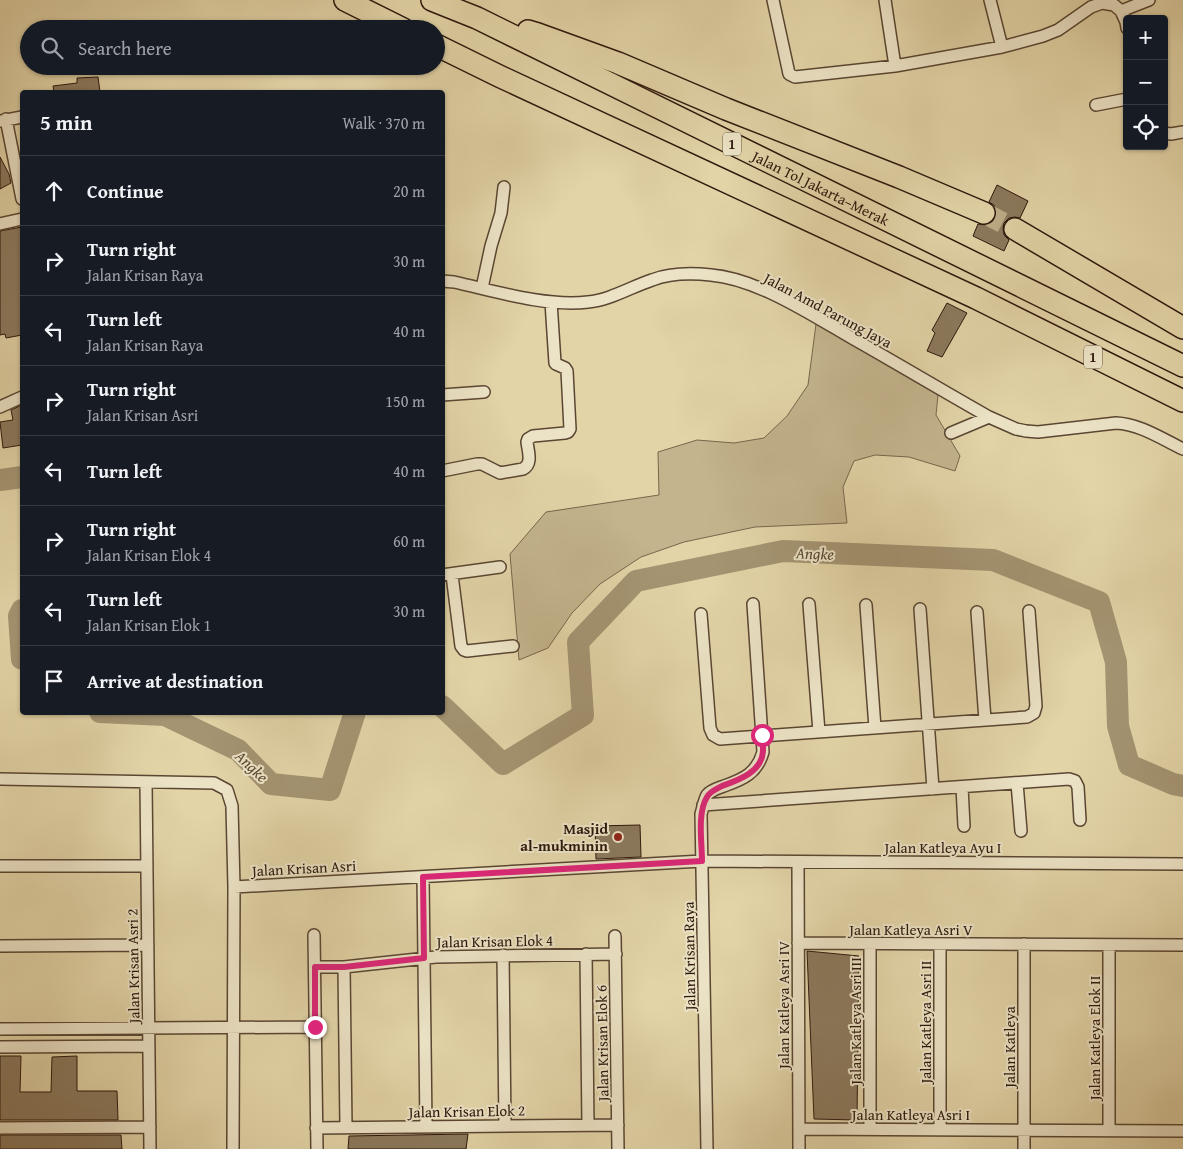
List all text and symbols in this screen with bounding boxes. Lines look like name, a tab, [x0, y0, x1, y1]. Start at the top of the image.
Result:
map controls	[1123, 15, 1168, 150]
button: +	[1123, 15, 1168, 60]
search box	[20, 20, 445, 75]
icon: search	[38, 34, 66, 62]
text: Search here	[78, 34, 172, 62]
button: −	[1123, 60, 1168, 105]
button: locate	[1123, 105, 1168, 150]
text: 5 min	[40, 107, 92, 138]
text: Walk · 370 m	[342, 111, 425, 135]
road number: 1	[723, 132, 741, 156]
street label: Jalan Tol Jakarta–Merak	[747, 144, 893, 230]
icon: ahead	[40, 177, 68, 205]
text: Continue	[87, 177, 164, 205]
text: 20 m	[393, 179, 425, 203]
text: Turn right	[87, 235, 176, 263]
icon: right	[40, 247, 68, 275]
text: 30 m	[393, 249, 425, 273]
text: Jalan Krisan Raya	[87, 263, 203, 287]
street label: Jalan Amd Parung Jaya	[758, 266, 896, 353]
text: Turn left	[87, 305, 162, 333]
icon: left	[40, 317, 68, 345]
text: 40 m	[393, 319, 425, 343]
text: Jalan Krisan Raya	[87, 333, 203, 357]
road number: 1	[1084, 346, 1102, 368]
text: Turn right	[87, 375, 176, 403]
icon: right	[40, 387, 68, 415]
text: 150 m	[385, 389, 425, 413]
text: Jalan Krisan Asri	[87, 403, 198, 427]
icon: left	[40, 457, 68, 485]
text: Turn left	[87, 457, 162, 485]
text: 40 m	[393, 459, 425, 483]
text: Turn right	[87, 515, 176, 543]
icon: right	[40, 527, 68, 555]
text: 60 m	[393, 529, 425, 553]
water label: Angke	[795, 540, 835, 566]
text: Jalan Krisan Elok 4	[87, 543, 211, 567]
text: Turn left	[87, 585, 162, 613]
icon: left	[40, 597, 68, 625]
text: 30 m	[393, 599, 425, 623]
text: Jalan Krisan Elok 1	[87, 613, 211, 637]
icon: arrive	[40, 667, 68, 695]
text: Arrive at destination	[87, 667, 263, 695]
route start	[751, 724, 774, 747]
water label: Angke	[229, 744, 275, 788]
place label: Masjid al-mukminin	[520, 818, 608, 856]
marker: Masjid al-mukminin	[612, 831, 624, 843]
street label: Jalan Katleya Ayu I	[883, 837, 1001, 858]
street label: Jalan Krisan Asri	[249, 855, 357, 881]
street label: Jalan Krisan Raya	[678, 901, 700, 1013]
street label: Jalan Krisan Asri 2	[121, 908, 145, 1026]
street label: Jalan Katleya Asri V	[847, 919, 973, 940]
street label: Jalan Krisan Elok 4	[435, 929, 553, 953]
street label: Jalan Katleya Asri IV	[773, 941, 794, 1071]
street label: Jalan Katleya Asri III	[845, 957, 866, 1087]
street label: Jalan Katleya Asri II	[915, 961, 936, 1085]
street label: Jalan Katleya Elok II	[1084, 976, 1105, 1102]
street label: Jalan Krisan Elok 6	[590, 985, 614, 1103]
street label: Jalan Katleya	[999, 1006, 1020, 1090]
route end	[304, 1016, 327, 1039]
street label: Jalan Krisan Elok 2	[407, 1099, 525, 1123]
street label: Jalan Katleya Asri I	[850, 1104, 970, 1125]

